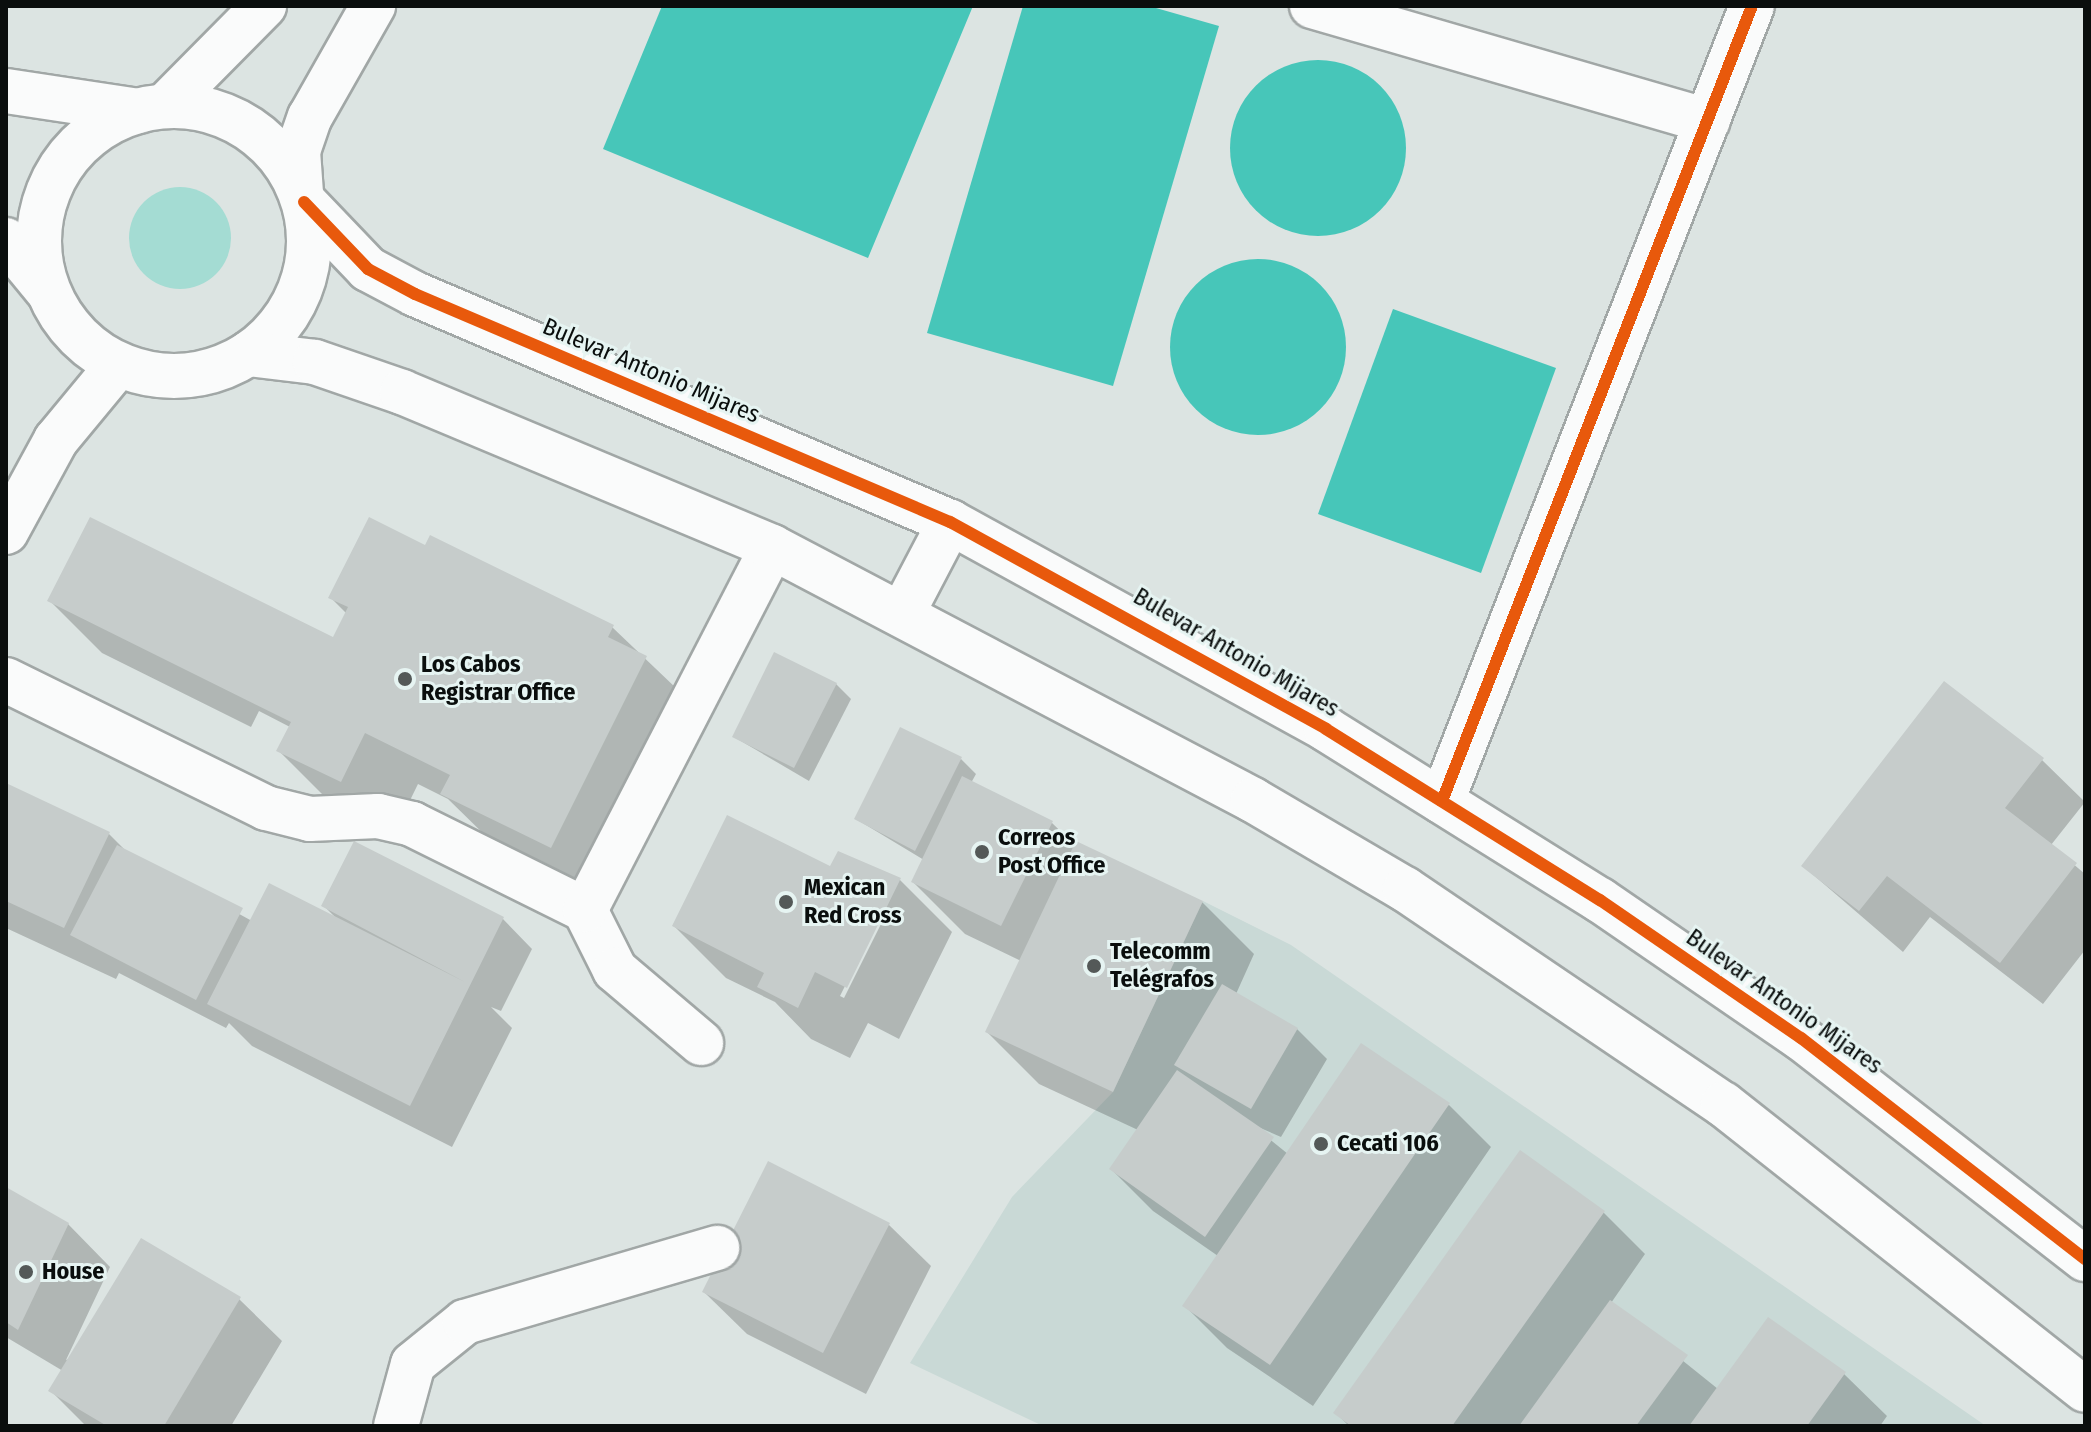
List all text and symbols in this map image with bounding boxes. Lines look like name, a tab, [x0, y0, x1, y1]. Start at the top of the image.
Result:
street label: Bulevar Antonio Mijares	[538, 312, 764, 430]
street label: Bulevar Antonio Mijares	[1128, 582, 1344, 724]
place label: Los Cabos Registrar Office	[421, 651, 576, 707]
marker: Los Cabos Registrar Office	[396, 670, 414, 688]
place label: Correos Post Office	[998, 824, 1105, 880]
marker: Correos Post Office	[973, 843, 991, 861]
place label: Mexican Red Cross	[804, 874, 901, 930]
marker: Mexican Red Cross	[775, 891, 797, 913]
street label: Bulevar Antonio Mijares	[1680, 923, 1888, 1081]
place label: Telecomm Telégrafos	[1110, 938, 1214, 994]
marker: Telecomm Telégrafos	[1085, 957, 1103, 975]
place label: Cecati 106	[1337, 1130, 1439, 1158]
marker: Cecati 106	[1312, 1135, 1330, 1153]
place label: House	[42, 1258, 104, 1286]
marker: House	[17, 1263, 35, 1281]

